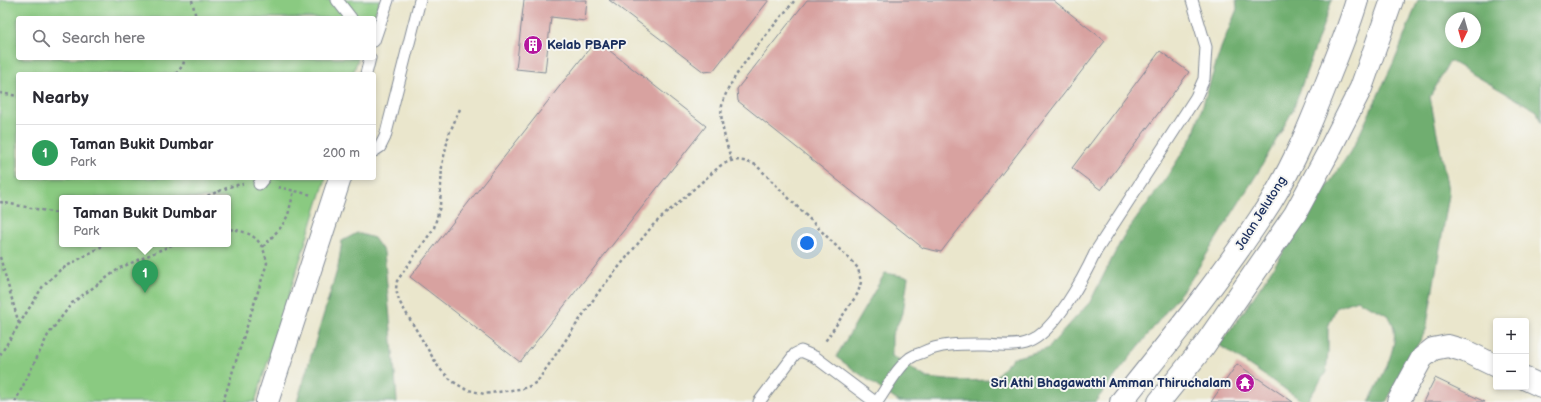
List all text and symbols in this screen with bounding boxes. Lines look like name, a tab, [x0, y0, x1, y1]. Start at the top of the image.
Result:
north arrow	[1445, 12, 1481, 48]
search box	[16, 16, 376, 60]
icon: search	[30, 27, 52, 49]
text: Search here	[62, 29, 145, 48]
building icon: Kelab PBAPP	[522, 34, 544, 56]
place label: Kelab PBAPP	[547, 37, 627, 53]
text: Nearby	[32, 88, 89, 108]
text: Taman Bukit Dumbar	[70, 135, 213, 154]
text: 1	[42, 145, 48, 161]
text: 200 m	[323, 145, 360, 161]
text: Park	[70, 154, 96, 170]
street label: Jalan Jelutong	[1232, 173, 1290, 253]
popup	[59, 195, 231, 247]
text: Taman Bukit Dumbar	[73, 204, 217, 223]
text: Park	[73, 223, 99, 239]
your location	[797, 233, 817, 253]
pin: 1	[132, 260, 158, 293]
map controls	[1493, 318, 1529, 390]
button: +	[1493, 318, 1529, 354]
button: −	[1493, 354, 1529, 390]
temple icon: Sri Athi Bhagawathi Amman Thiruchalam	[1234, 372, 1256, 394]
place label: Sri Athi Bhagawathi Amman Thiruchalam	[991, 375, 1231, 391]

